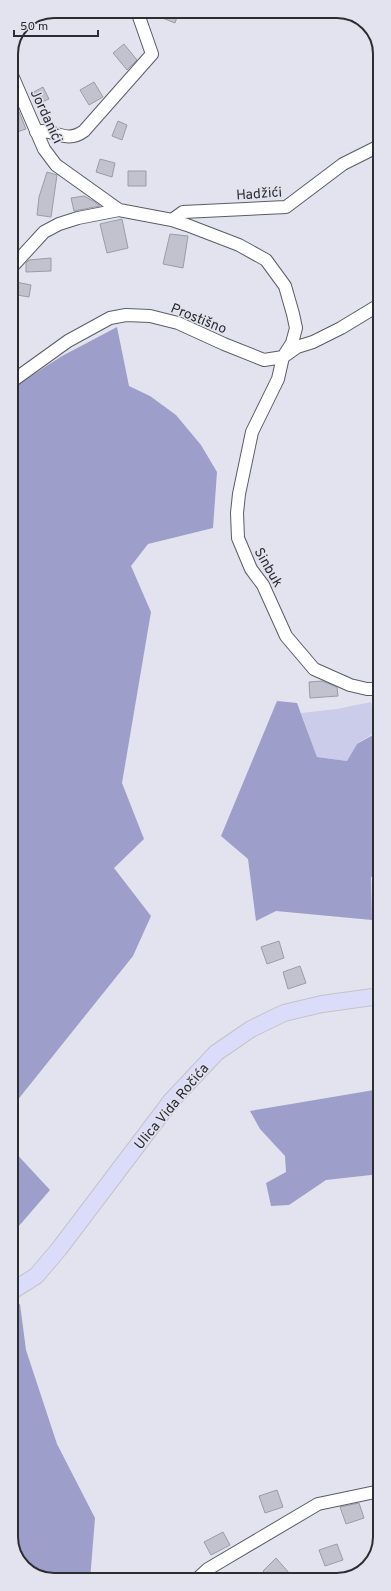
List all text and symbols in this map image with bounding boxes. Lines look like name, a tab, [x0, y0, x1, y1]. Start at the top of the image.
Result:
scale bar	[14, 12, 98, 38]
text: 50 m	[20, 19, 48, 35]
street label: Jordanići	[26, 87, 66, 146]
street label: Hadžići	[236, 184, 283, 205]
street label: Prostišno	[168, 300, 229, 338]
street label: Sinbuk	[250, 545, 286, 591]
street label: Ulica Vida Ročića	[131, 1061, 213, 1153]

